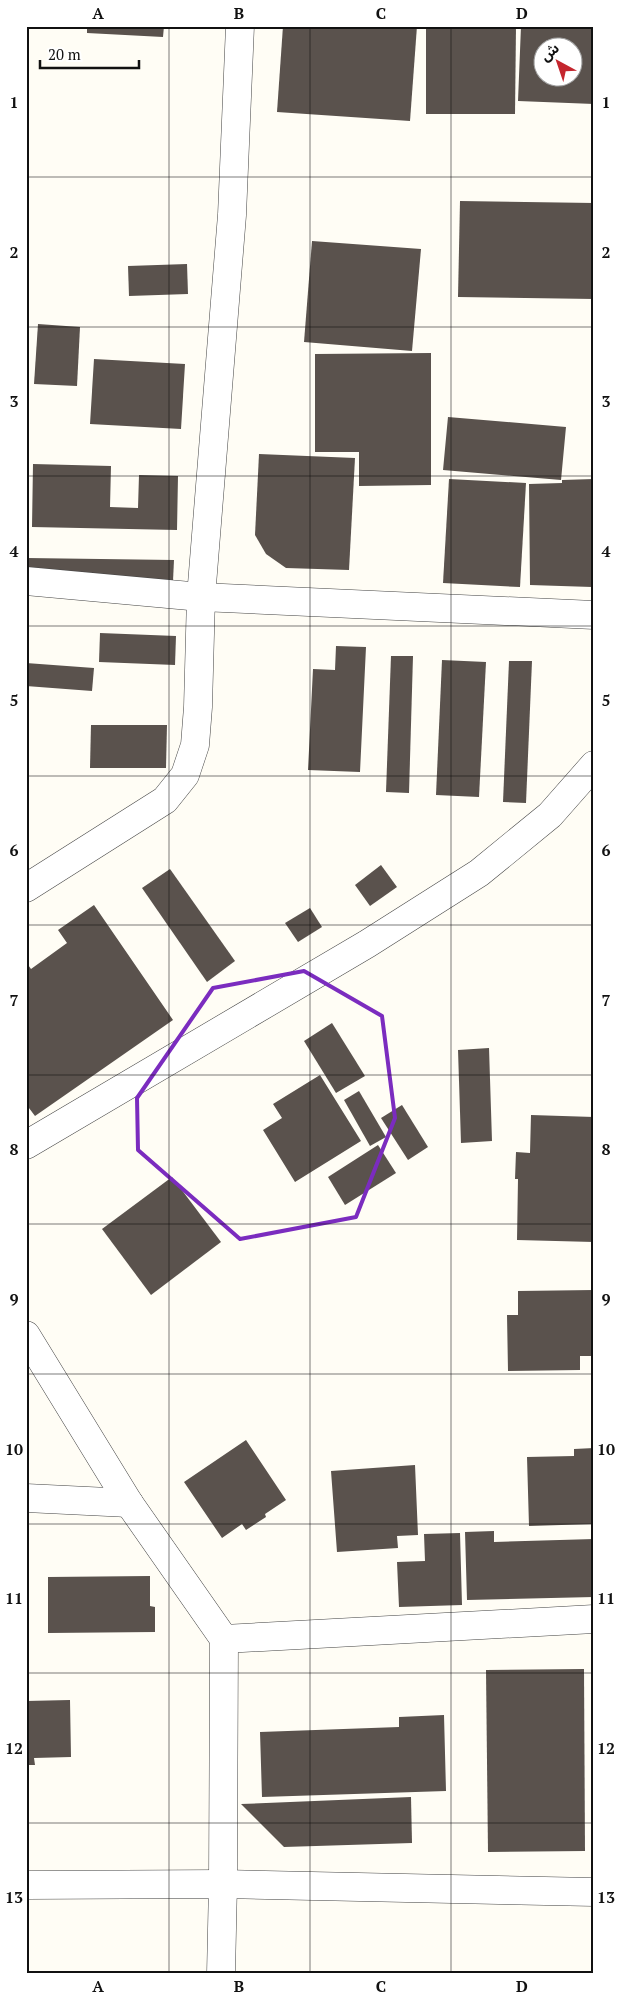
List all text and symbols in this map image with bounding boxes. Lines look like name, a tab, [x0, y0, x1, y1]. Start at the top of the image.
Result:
text: A	[92, 2, 104, 24]
text: B	[234, 2, 244, 24]
text: C	[376, 2, 386, 24]
text: D	[516, 2, 528, 24]
scale bar	[40, 38, 139, 70]
north arrow	[532, 38, 582, 88]
text: ش	[536, 38, 563, 65]
text: 20 m	[48, 44, 81, 64]
text: 1	[9, 91, 19, 113]
text: 1	[601, 91, 611, 113]
text: 2	[9, 241, 19, 263]
text: 2	[601, 241, 611, 263]
text: 3	[9, 390, 19, 412]
text: 3	[601, 390, 611, 412]
text: 4	[9, 540, 19, 562]
text: 4	[601, 540, 611, 562]
text: 5	[9, 689, 19, 711]
text: 5	[601, 689, 611, 711]
text: 6	[9, 839, 19, 861]
text: 6	[601, 839, 611, 861]
text: 7	[9, 989, 19, 1011]
text: 7	[601, 989, 611, 1011]
text: 8	[9, 1138, 19, 1160]
text: 8	[601, 1138, 611, 1160]
text: 9	[9, 1288, 19, 1310]
text: 9	[601, 1288, 611, 1310]
text: 10	[5, 1438, 23, 1460]
text: 10	[597, 1438, 615, 1460]
text: 11	[5, 1587, 23, 1609]
text: 11	[597, 1587, 615, 1609]
text: 12	[5, 1737, 23, 1759]
text: 12	[597, 1737, 615, 1759]
text: 13	[5, 1886, 23, 1908]
text: 13	[597, 1886, 615, 1908]
text: A	[92, 1975, 104, 1997]
text: B	[234, 1975, 244, 1997]
text: C	[376, 1975, 386, 1997]
text: D	[516, 1975, 528, 1997]

